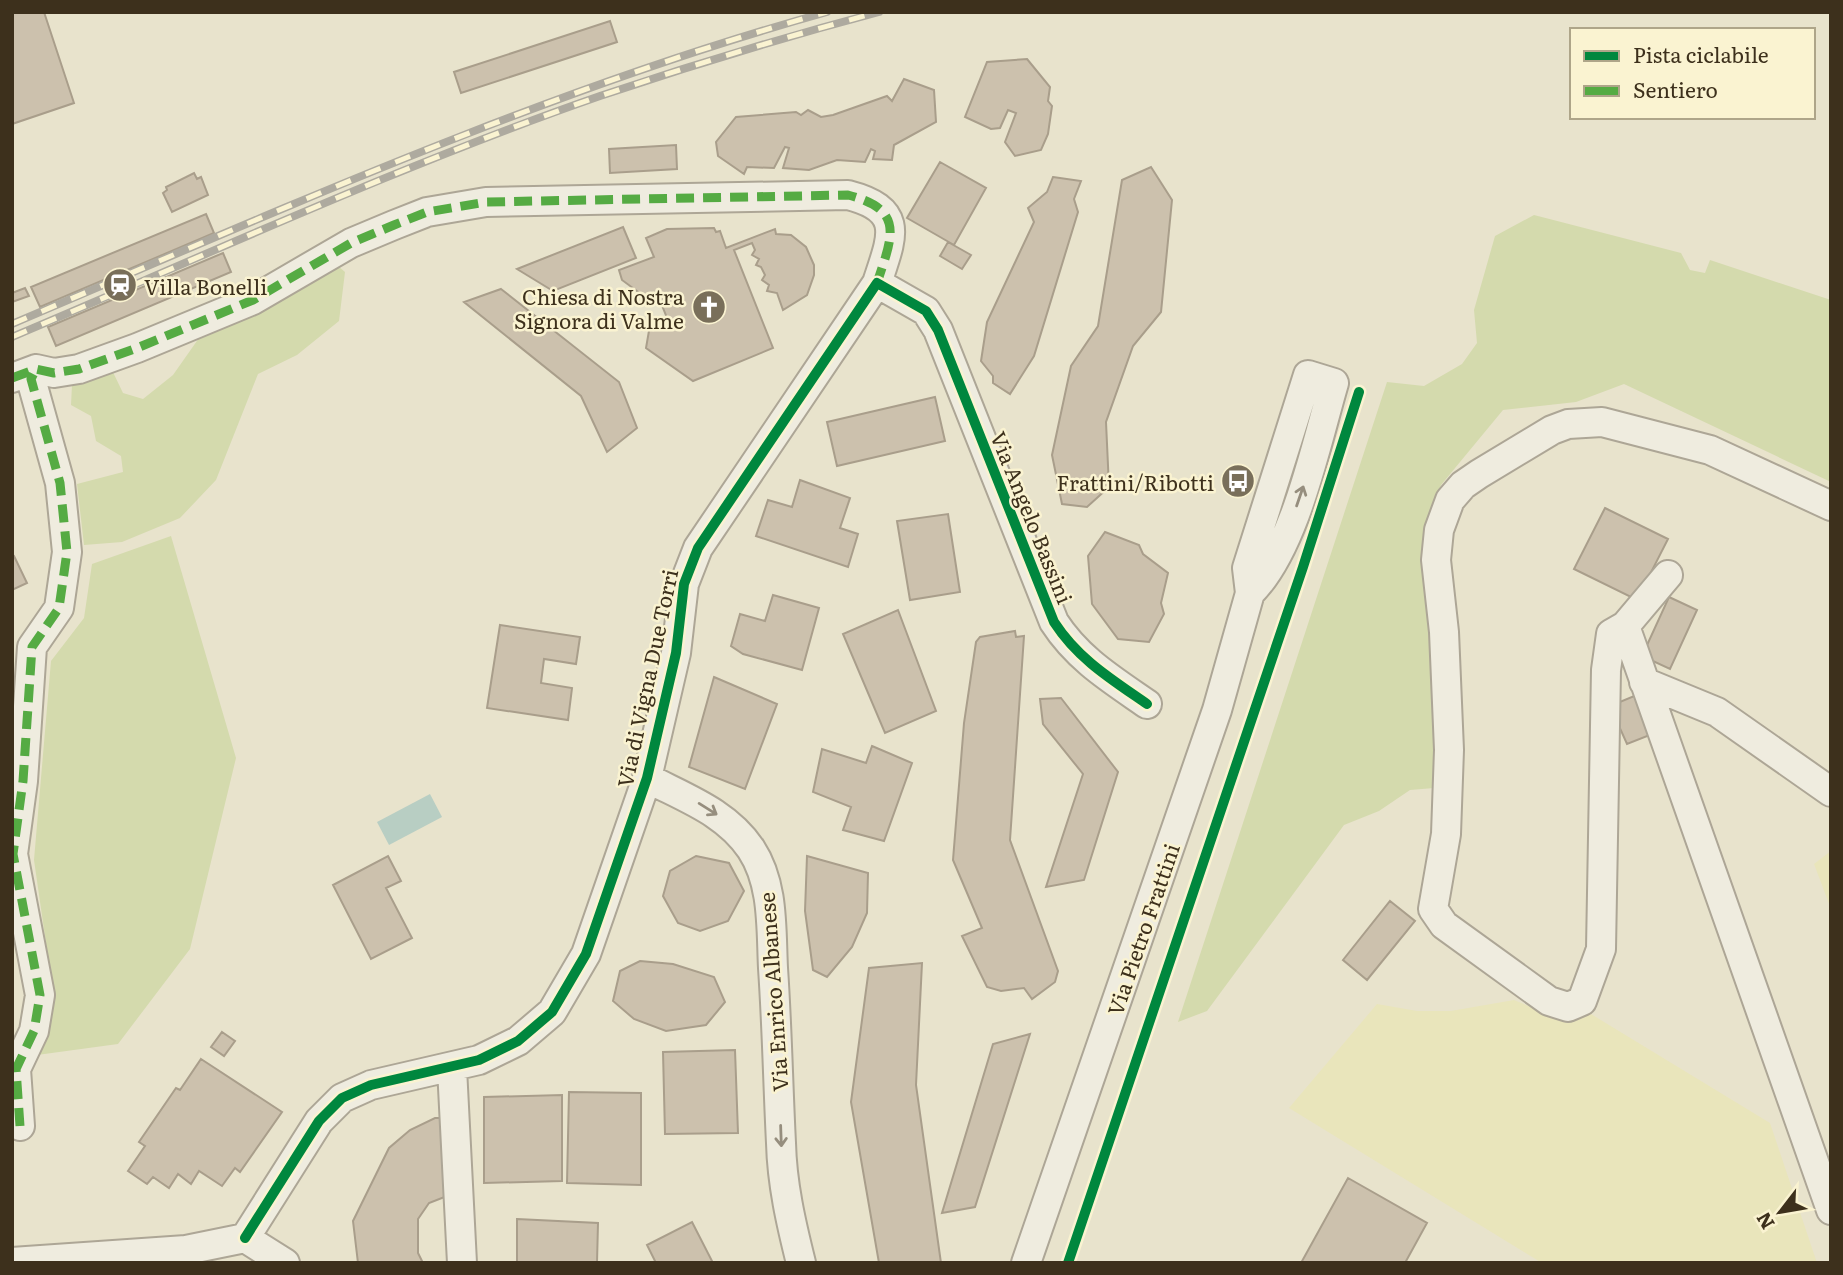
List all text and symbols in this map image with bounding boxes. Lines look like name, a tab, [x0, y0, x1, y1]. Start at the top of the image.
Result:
legend	[1570, 28, 1815, 119]
text: Pista ciclabile	[1633, 38, 1769, 69]
text: Sentiero	[1633, 73, 1718, 104]
station icon: Villa Bonelli	[101, 266, 139, 304]
place label: Villa Bonelli	[144, 270, 267, 301]
place label: Chiesa di Nostra Signora di Valme	[514, 280, 685, 335]
church icon: Chiesa di Nostra Signora di Valme	[690, 288, 728, 326]
street label: Via Angelo Bassini	[984, 426, 1082, 608]
bus stop icon: Frattini/Ribotti	[1219, 462, 1257, 500]
place label: Frattini/Ribotti	[1057, 466, 1214, 497]
one-way arrow	[1295, 485, 1307, 507]
street label: Via di Vigna Due Torri	[608, 566, 684, 790]
one-way arrow	[698, 802, 717, 816]
street label: Via Pietro Frattini	[1098, 839, 1186, 1019]
street label: Via Enrico Albanese	[750, 891, 794, 1093]
one-way arrow	[774, 1124, 787, 1147]
north arrow	[1745, 1177, 1815, 1247]
text: N	[1748, 1207, 1781, 1235]

